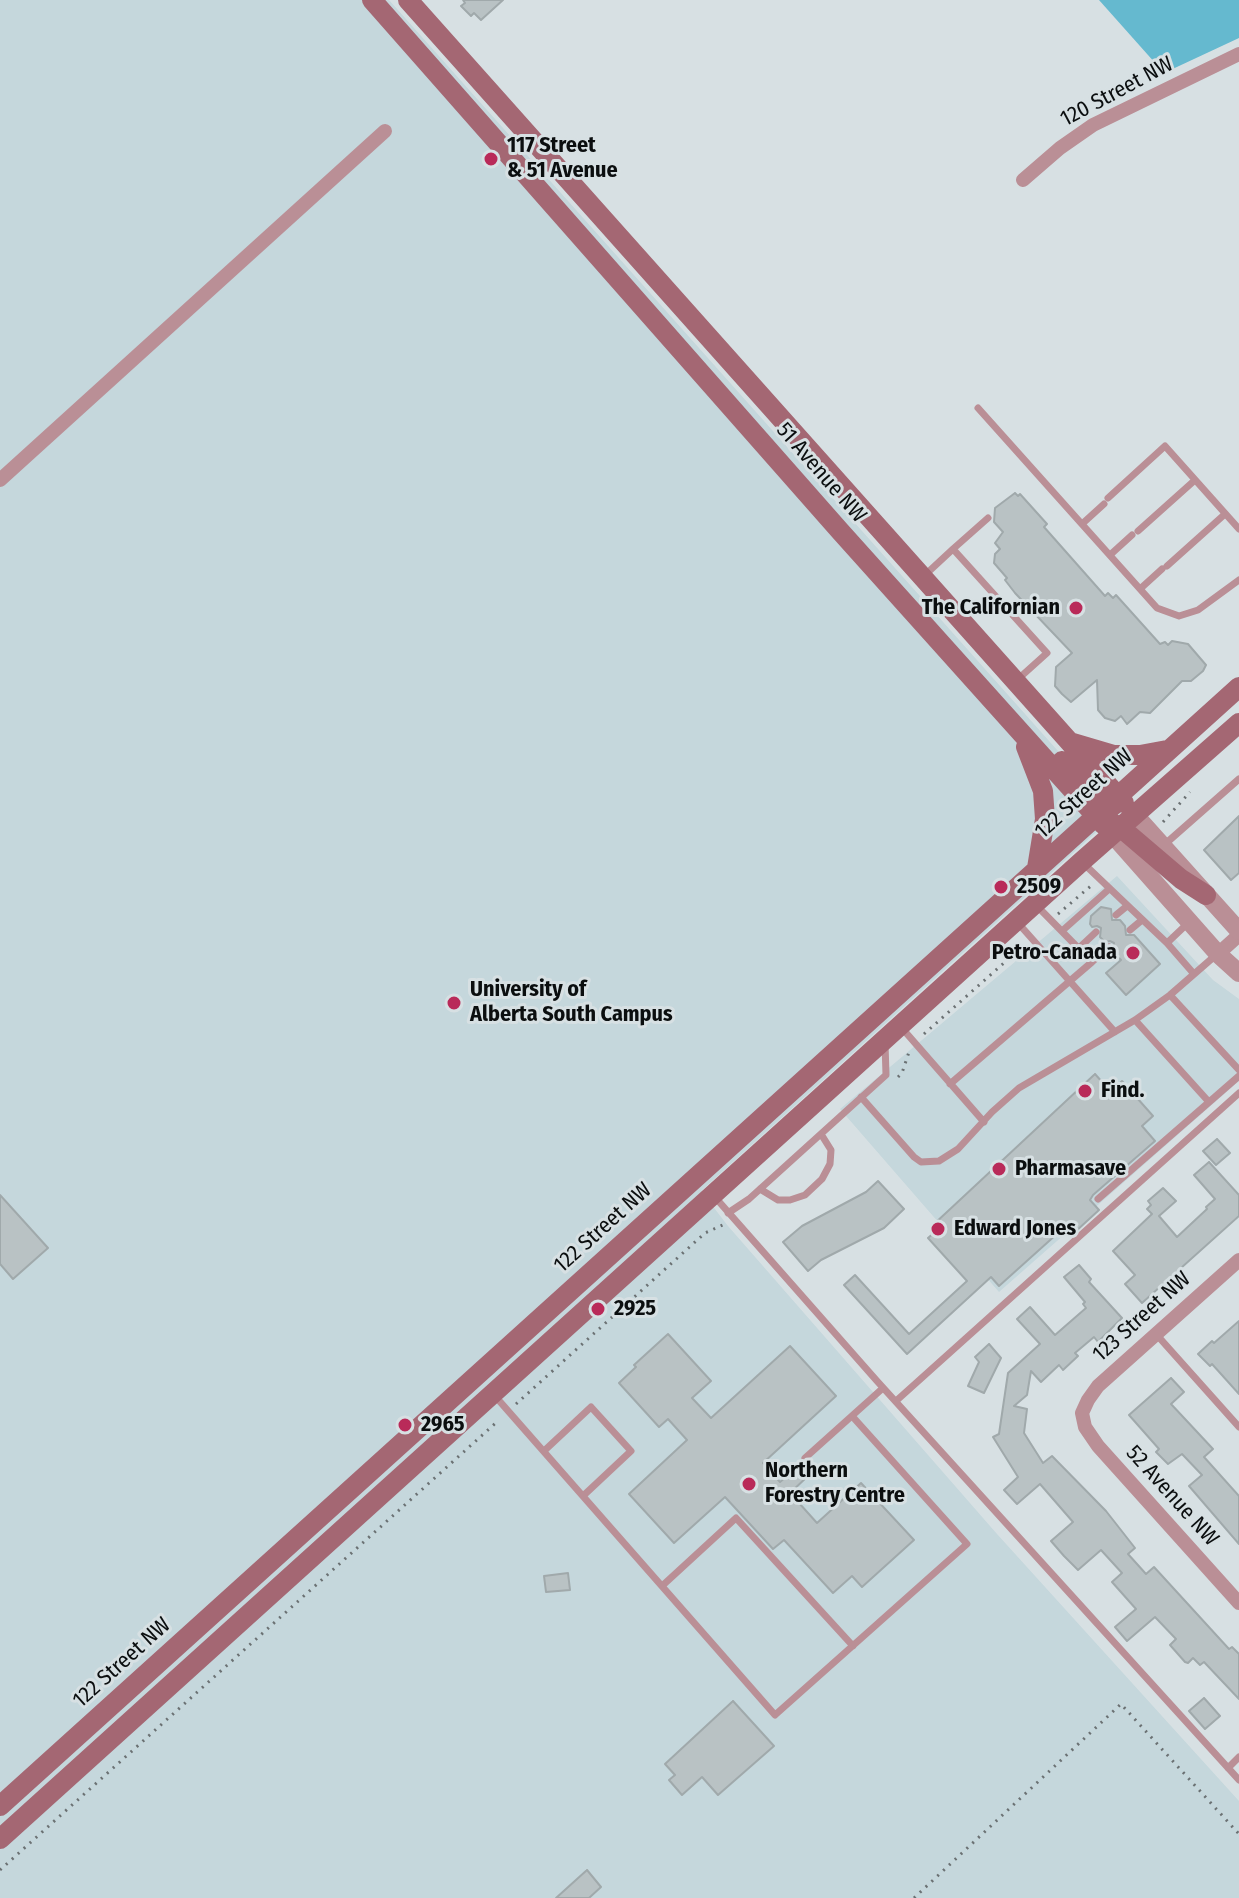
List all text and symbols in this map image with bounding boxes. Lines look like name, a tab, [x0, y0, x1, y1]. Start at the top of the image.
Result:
street label: 120 Street NW	[1056, 51, 1178, 133]
place label: 117 Street & 51 Avenue	[507, 133, 618, 184]
marker: 117 Street & 51 Avenue	[482, 150, 500, 168]
street label: 51 Avenue NW	[770, 418, 872, 528]
place label: The Californian	[922, 595, 1060, 621]
marker: The Californian	[1067, 599, 1085, 617]
street label: 122 Street NW	[1030, 743, 1138, 845]
place label: 2509	[1017, 874, 1061, 900]
marker: 2509	[992, 878, 1010, 896]
place label: Petro-Canada	[992, 940, 1117, 966]
marker: Petro-Canada	[1124, 944, 1142, 962]
place label: University of Alberta South Campus	[470, 977, 673, 1028]
marker: University of Alberta South Campus	[445, 994, 463, 1012]
place label: Find.	[1101, 1078, 1144, 1104]
marker: Find.	[1076, 1082, 1094, 1100]
place label: Pharmasave	[1015, 1156, 1126, 1182]
marker: Pharmasave	[990, 1160, 1008, 1178]
street label: 122 Street NW	[549, 1177, 657, 1279]
place label: Edward Jones	[954, 1216, 1076, 1242]
marker: Edward Jones	[929, 1220, 947, 1238]
street label: 123 Street NW	[1088, 1266, 1196, 1368]
place label: 2925	[614, 1296, 656, 1322]
marker: 2925	[589, 1300, 607, 1318]
place label: 2965	[421, 1412, 465, 1438]
marker: 2965	[396, 1416, 414, 1434]
street label: 52 Avenue NW	[1120, 1440, 1224, 1552]
place label: Northern Forestry Centre	[765, 1458, 905, 1510]
marker: Northern Forestry Centre	[740, 1475, 758, 1493]
street label: 122 Street NW	[68, 1612, 176, 1714]

